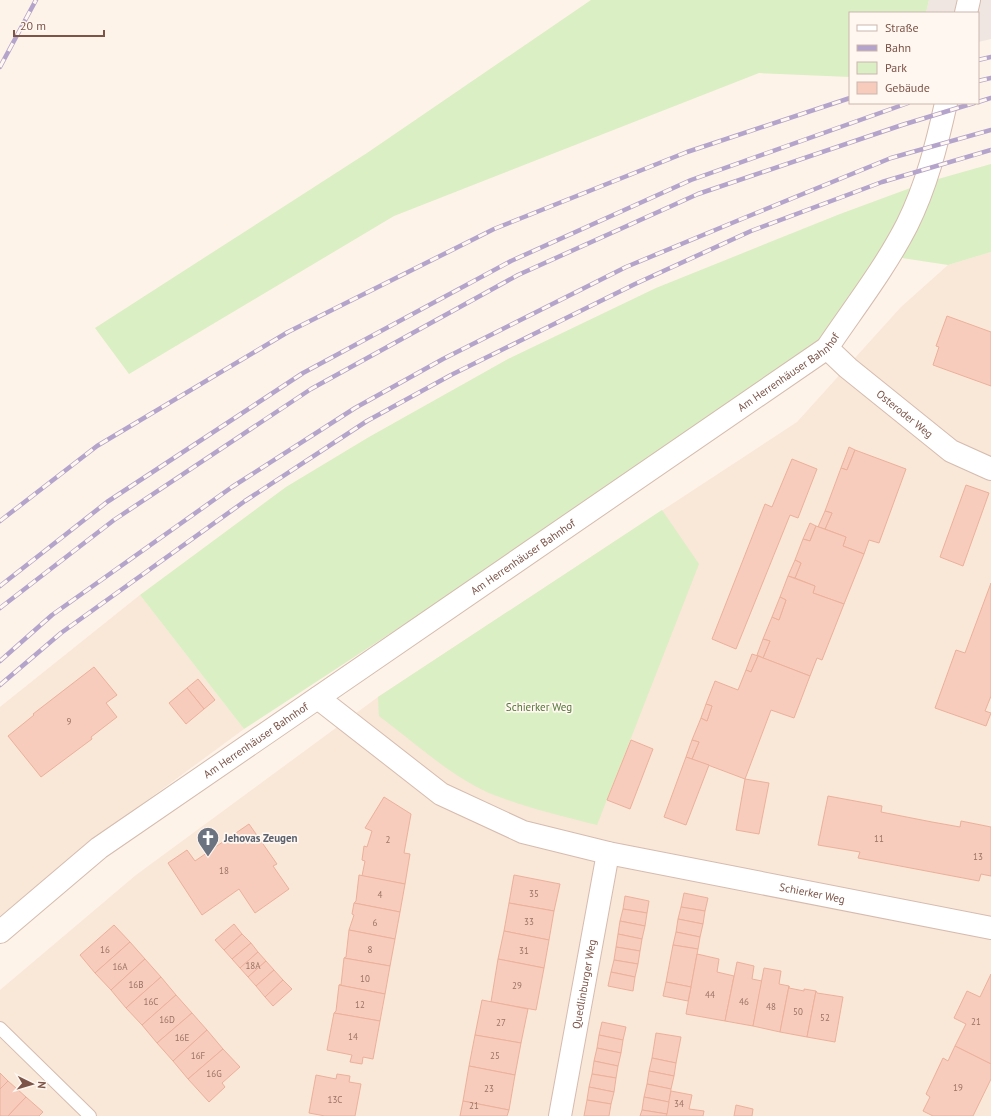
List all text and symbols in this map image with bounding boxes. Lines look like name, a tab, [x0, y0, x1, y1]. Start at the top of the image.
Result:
scale bar	[14, 12, 104, 38]
legend	[849, 12, 979, 104]
text: 20 m	[20, 18, 46, 33]
text: Straße	[885, 20, 919, 35]
text: Bahn	[885, 40, 911, 55]
text: Park	[885, 60, 907, 75]
text: Gebäude	[885, 80, 930, 95]
street label: Am Herrenhäuser Bahnhof	[735, 330, 843, 414]
street label: Osteroder Weg	[874, 387, 936, 441]
street label: Am Herrenhäuser Bahnhof	[468, 516, 578, 598]
street label: Am Herrenhäuser Bahnhof	[201, 699, 311, 781]
park label: Schierker Weg	[506, 700, 572, 714]
house number: 9	[67, 716, 72, 727]
church icon: Jehovas Zeugen	[195, 825, 221, 858]
place label: Jehovas Zeugen	[223, 831, 298, 845]
house number: 11	[874, 833, 884, 844]
house number: 2	[386, 834, 391, 845]
house number: 13	[973, 851, 983, 862]
house number: 18	[219, 865, 229, 876]
street label: Schierker Weg	[778, 880, 846, 906]
house number: 35	[529, 888, 539, 899]
house number: 4	[378, 889, 383, 900]
house number: 33	[524, 916, 534, 927]
house number: 6	[373, 917, 378, 928]
street label: Quedlinburger Weg	[569, 938, 599, 1030]
house number: 16	[100, 944, 110, 955]
house number: 8	[368, 944, 373, 955]
house number: 31	[519, 945, 529, 956]
house number: 18A	[245, 960, 261, 971]
house number: 16A	[112, 961, 128, 972]
house number: 10	[360, 973, 370, 984]
house number: 16B	[128, 979, 144, 990]
house number: 29	[512, 980, 522, 991]
house number: 44	[705, 989, 715, 1000]
house number: 16C	[144, 996, 158, 1007]
house number: 46	[739, 996, 749, 1007]
house number: 12	[355, 999, 365, 1010]
house number: 48	[766, 1001, 776, 1012]
house number: 50	[793, 1006, 803, 1017]
house number: 52	[820, 1012, 830, 1023]
house number: 16D	[159, 1014, 175, 1025]
house number: 21	[971, 1016, 981, 1027]
house number: 27	[496, 1017, 506, 1028]
house number: 14	[348, 1031, 358, 1042]
house number: 16E	[175, 1032, 189, 1043]
house number: 16F	[191, 1050, 206, 1061]
house number: 25	[490, 1050, 500, 1061]
north arrow	[12, 1064, 52, 1104]
house number: 16G	[206, 1068, 222, 1079]
text: N	[35, 1081, 49, 1089]
house number: 19	[953, 1082, 963, 1093]
house number: 23	[484, 1083, 494, 1094]
house number: 13C	[328, 1094, 342, 1105]
house number: 34	[674, 1098, 684, 1109]
house number: 21	[469, 1100, 479, 1111]

